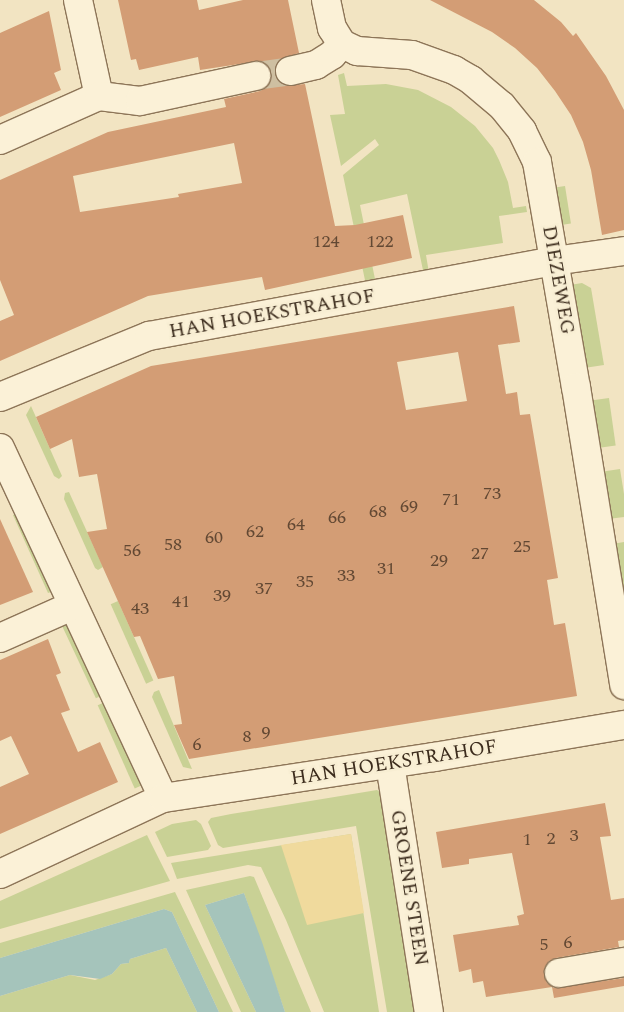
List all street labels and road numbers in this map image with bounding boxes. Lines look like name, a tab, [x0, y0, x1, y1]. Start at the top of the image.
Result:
street label: DIEZEWEG	[537, 224, 579, 336]
street label: HAN HOEKSTRAHOF	[167, 284, 377, 344]
street label: HAN HOEKSTRAHOF	[289, 735, 499, 791]
street label: GROENE STEEN	[385, 808, 433, 968]

